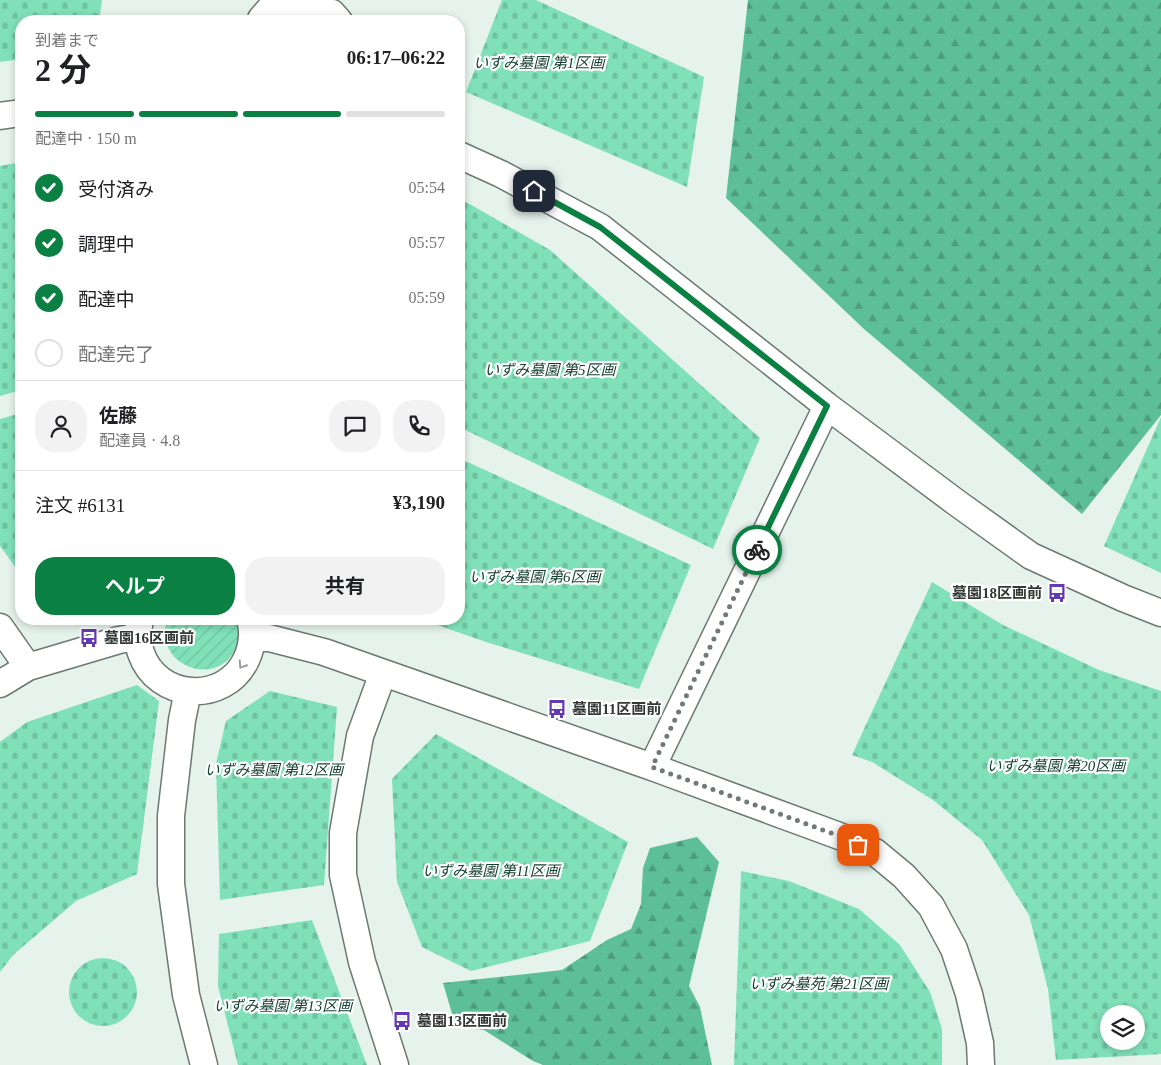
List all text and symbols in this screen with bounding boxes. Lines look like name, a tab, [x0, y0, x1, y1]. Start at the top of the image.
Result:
text: 到着まで	[35, 32, 99, 49]
text: 06:17–06:22	[347, 47, 445, 68]
text: 2 分	[35, 52, 91, 88]
park label: いずみ墓園 第1区画	[473, 55, 608, 71]
text: 配達中 · 150 m	[35, 130, 137, 147]
pin	[513, 170, 555, 212]
icon: check	[35, 174, 63, 202]
icon: home	[520, 177, 548, 205]
text: 受付済み	[78, 179, 154, 200]
text: 05:54	[409, 179, 445, 196]
icon: check	[35, 229, 63, 257]
text: 調理中	[78, 234, 135, 255]
text: 05:57	[409, 234, 445, 251]
icon: check	[35, 284, 63, 312]
text: 配達中	[78, 289, 135, 310]
text: 05:59	[409, 289, 445, 306]
text: 配達完了	[78, 344, 154, 365]
park label: いずみ墓園 第5区画	[484, 362, 619, 378]
button: person	[35, 400, 87, 452]
button: chat	[329, 400, 381, 452]
button: phone	[393, 400, 445, 452]
text: 佐藤	[99, 405, 137, 426]
text: 配達員 · 4.8	[99, 432, 180, 449]
text: ¥3,190	[393, 492, 445, 513]
text: 注文 #6131	[35, 495, 125, 516]
courier	[732, 525, 782, 575]
icon: bike	[743, 536, 771, 564]
button: ヘルプ	[35, 557, 235, 615]
button: 共有	[245, 557, 445, 615]
park label: いずみ墓園 第6区画	[469, 569, 604, 585]
bus stop icon: 墓園18区画前	[1046, 582, 1068, 604]
place label: 墓園18区画前	[952, 584, 1042, 601]
bus stop icon: 墓園16区画前	[78, 627, 100, 649]
place label: 墓園16区画前	[104, 629, 194, 646]
one-way arrow	[239, 659, 248, 669]
bus stop icon: 墓園11区画前	[546, 698, 568, 720]
place label: 墓園11区画前	[572, 700, 661, 717]
park label: いずみ墓園 第20区画	[987, 758, 1128, 774]
park label: いずみ墓園 第12区画	[205, 762, 346, 778]
pin	[837, 824, 879, 866]
icon: bag	[844, 831, 872, 859]
park label: いずみ墓園 第11区画	[422, 863, 563, 879]
park label: いずみ墓苑 第21区画	[750, 976, 891, 992]
park label: いずみ墓園 第13区画	[214, 998, 355, 1014]
map controls	[1100, 1005, 1145, 1050]
button: layers	[1100, 1005, 1145, 1050]
bus stop icon: 墓園13区画前	[391, 1010, 413, 1032]
place label: 墓園13区画前	[417, 1012, 507, 1029]

